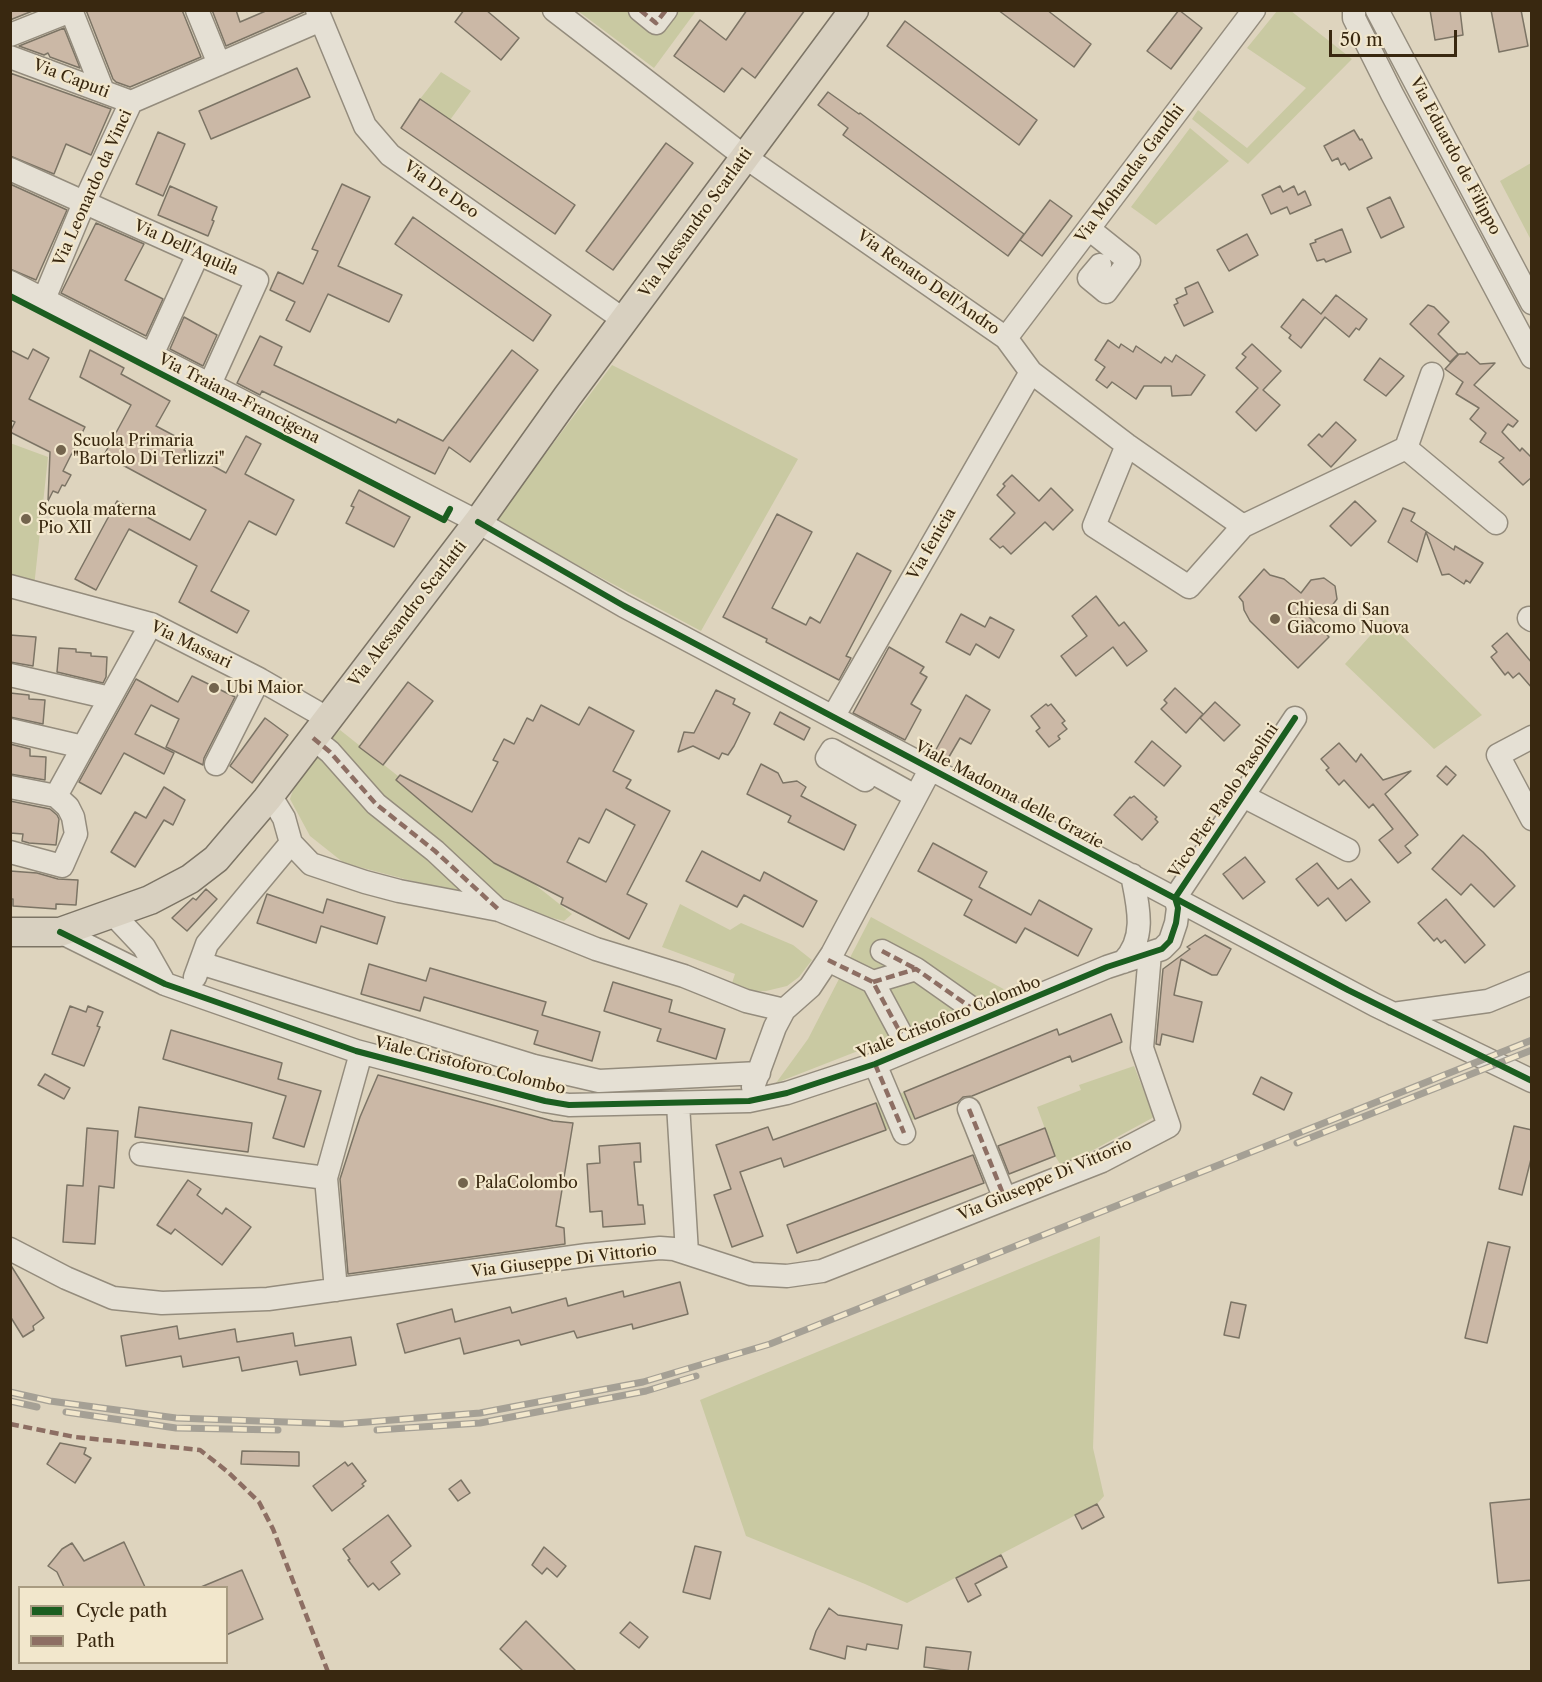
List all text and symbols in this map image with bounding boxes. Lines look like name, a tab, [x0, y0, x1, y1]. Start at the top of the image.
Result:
scale bar	[1332, 18, 1460, 56]
text: 50 m	[1340, 29, 1383, 51]
street label: Via Caputi	[30, 56, 112, 102]
street label: Via Eduardo de Filippo	[1405, 74, 1505, 238]
street label: Via Mohandas Gandhi	[1072, 101, 1188, 247]
street label: Via Leonardo da Vinci	[50, 107, 136, 269]
street label: Via Alessandro Scarlatti	[635, 145, 757, 301]
street label: Via De Deo	[400, 157, 482, 223]
street label: Via Dell'Aquila	[131, 216, 241, 280]
street label: Via Renato Dell'Andro	[853, 226, 1003, 340]
street label: Via Traiana-Francigena	[155, 350, 323, 448]
place label: Scuola Primaria "Bartolo Di Terlizzi"	[73, 431, 225, 469]
marker: Scuola Primaria "Bartolo Di Terlizzi"	[54, 443, 68, 457]
place label: Scuola materna Pio XII	[38, 500, 156, 538]
street label: Via fenicia	[904, 504, 960, 584]
marker: Scuola materna Pio XII	[19, 512, 33, 526]
street label: Via Alessandro Scarlatti	[345, 537, 471, 691]
place label: Chiesa di San Giacomo Nuova	[1287, 600, 1409, 638]
marker: Chiesa di San Giacomo Nuova	[1268, 612, 1282, 626]
street label: Via Massari	[147, 617, 235, 673]
place label: Ubi Maior	[226, 678, 303, 698]
marker: Ubi Maior	[207, 681, 221, 695]
street label: Vico Pier Paolo Pasolini	[1165, 720, 1283, 882]
street label: Viale Madonna delle Grazie	[911, 737, 1107, 853]
street label: Viale Cristoforo Colombo	[855, 972, 1043, 1064]
street label: Viale Cristoforo Colombo	[373, 1033, 567, 1099]
street label: Via Giuseppe Di Vittorio	[955, 1135, 1135, 1225]
place label: PalaColombo	[475, 1173, 578, 1193]
marker: PalaColombo	[456, 1176, 470, 1190]
street label: Via Giuseppe Di Vittorio	[470, 1240, 658, 1282]
legend	[18, 1586, 228, 1664]
text: Cycle path	[76, 1600, 167, 1622]
text: Path	[76, 1630, 115, 1652]

